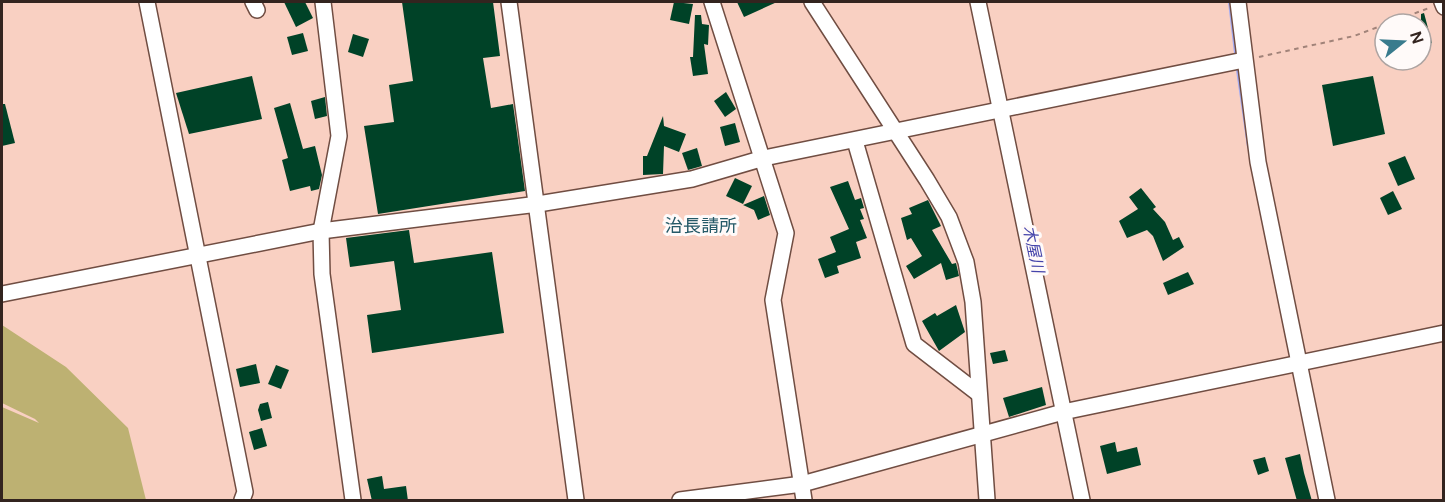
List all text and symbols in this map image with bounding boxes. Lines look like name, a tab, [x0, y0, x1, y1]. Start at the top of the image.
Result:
north arrow	[1373, 12, 1433, 72]
text: N	[1405, 29, 1429, 46]
district label: 治長請所	[665, 214, 737, 238]
water label: 木屋川	[1018, 223, 1049, 277]

